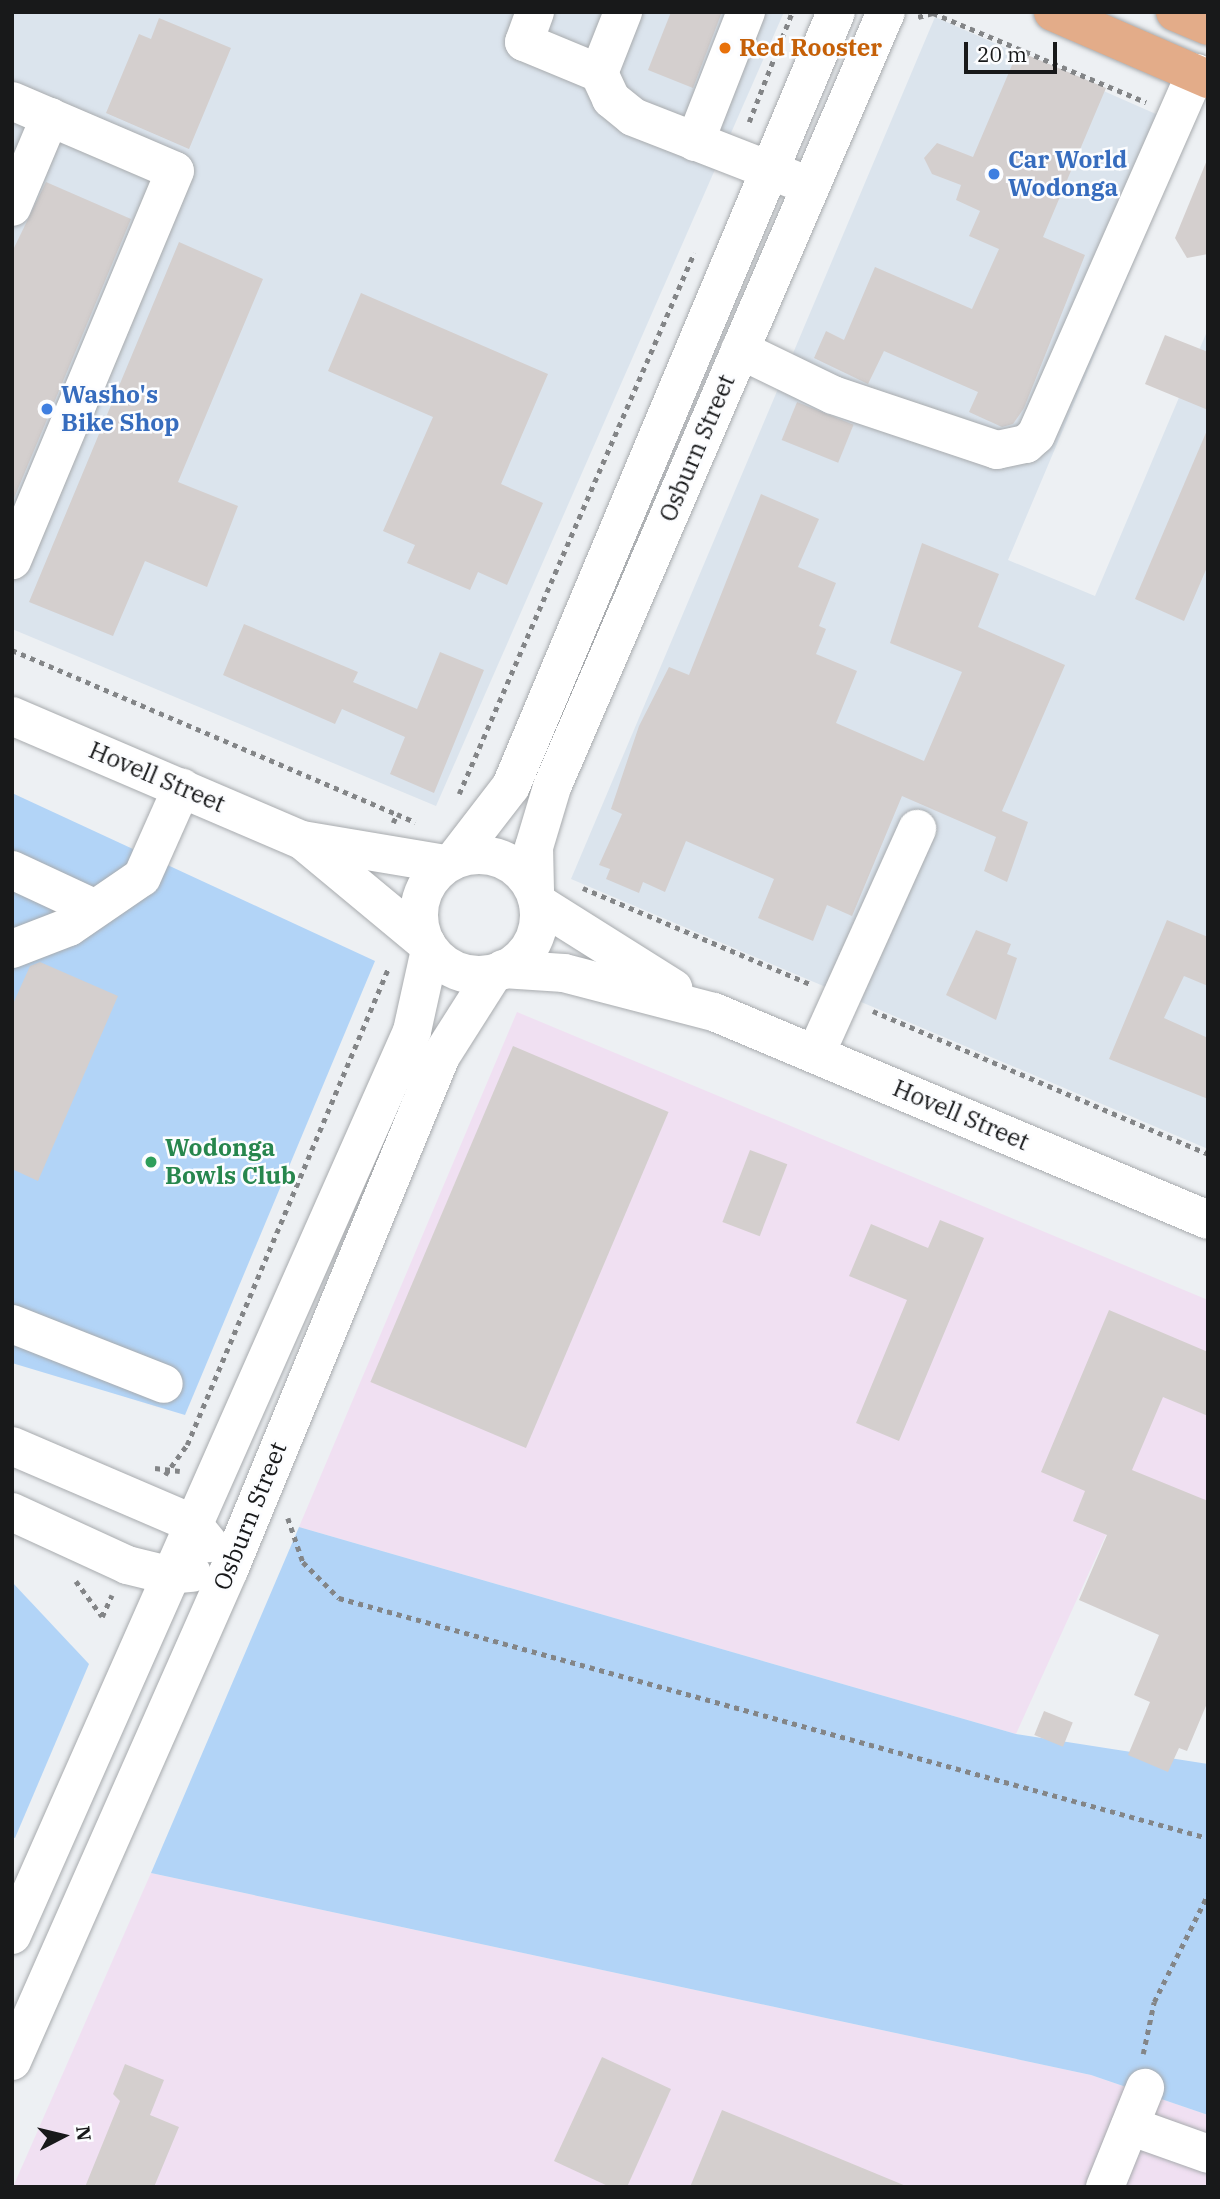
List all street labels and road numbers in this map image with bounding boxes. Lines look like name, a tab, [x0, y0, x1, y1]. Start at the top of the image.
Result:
street label: Osburn Street	[653, 370, 741, 526]
street label: Hovell Street	[85, 735, 229, 819]
street label: Hovell Street	[889, 1073, 1033, 1157]
street label: Osburn Street	[207, 1438, 293, 1594]

